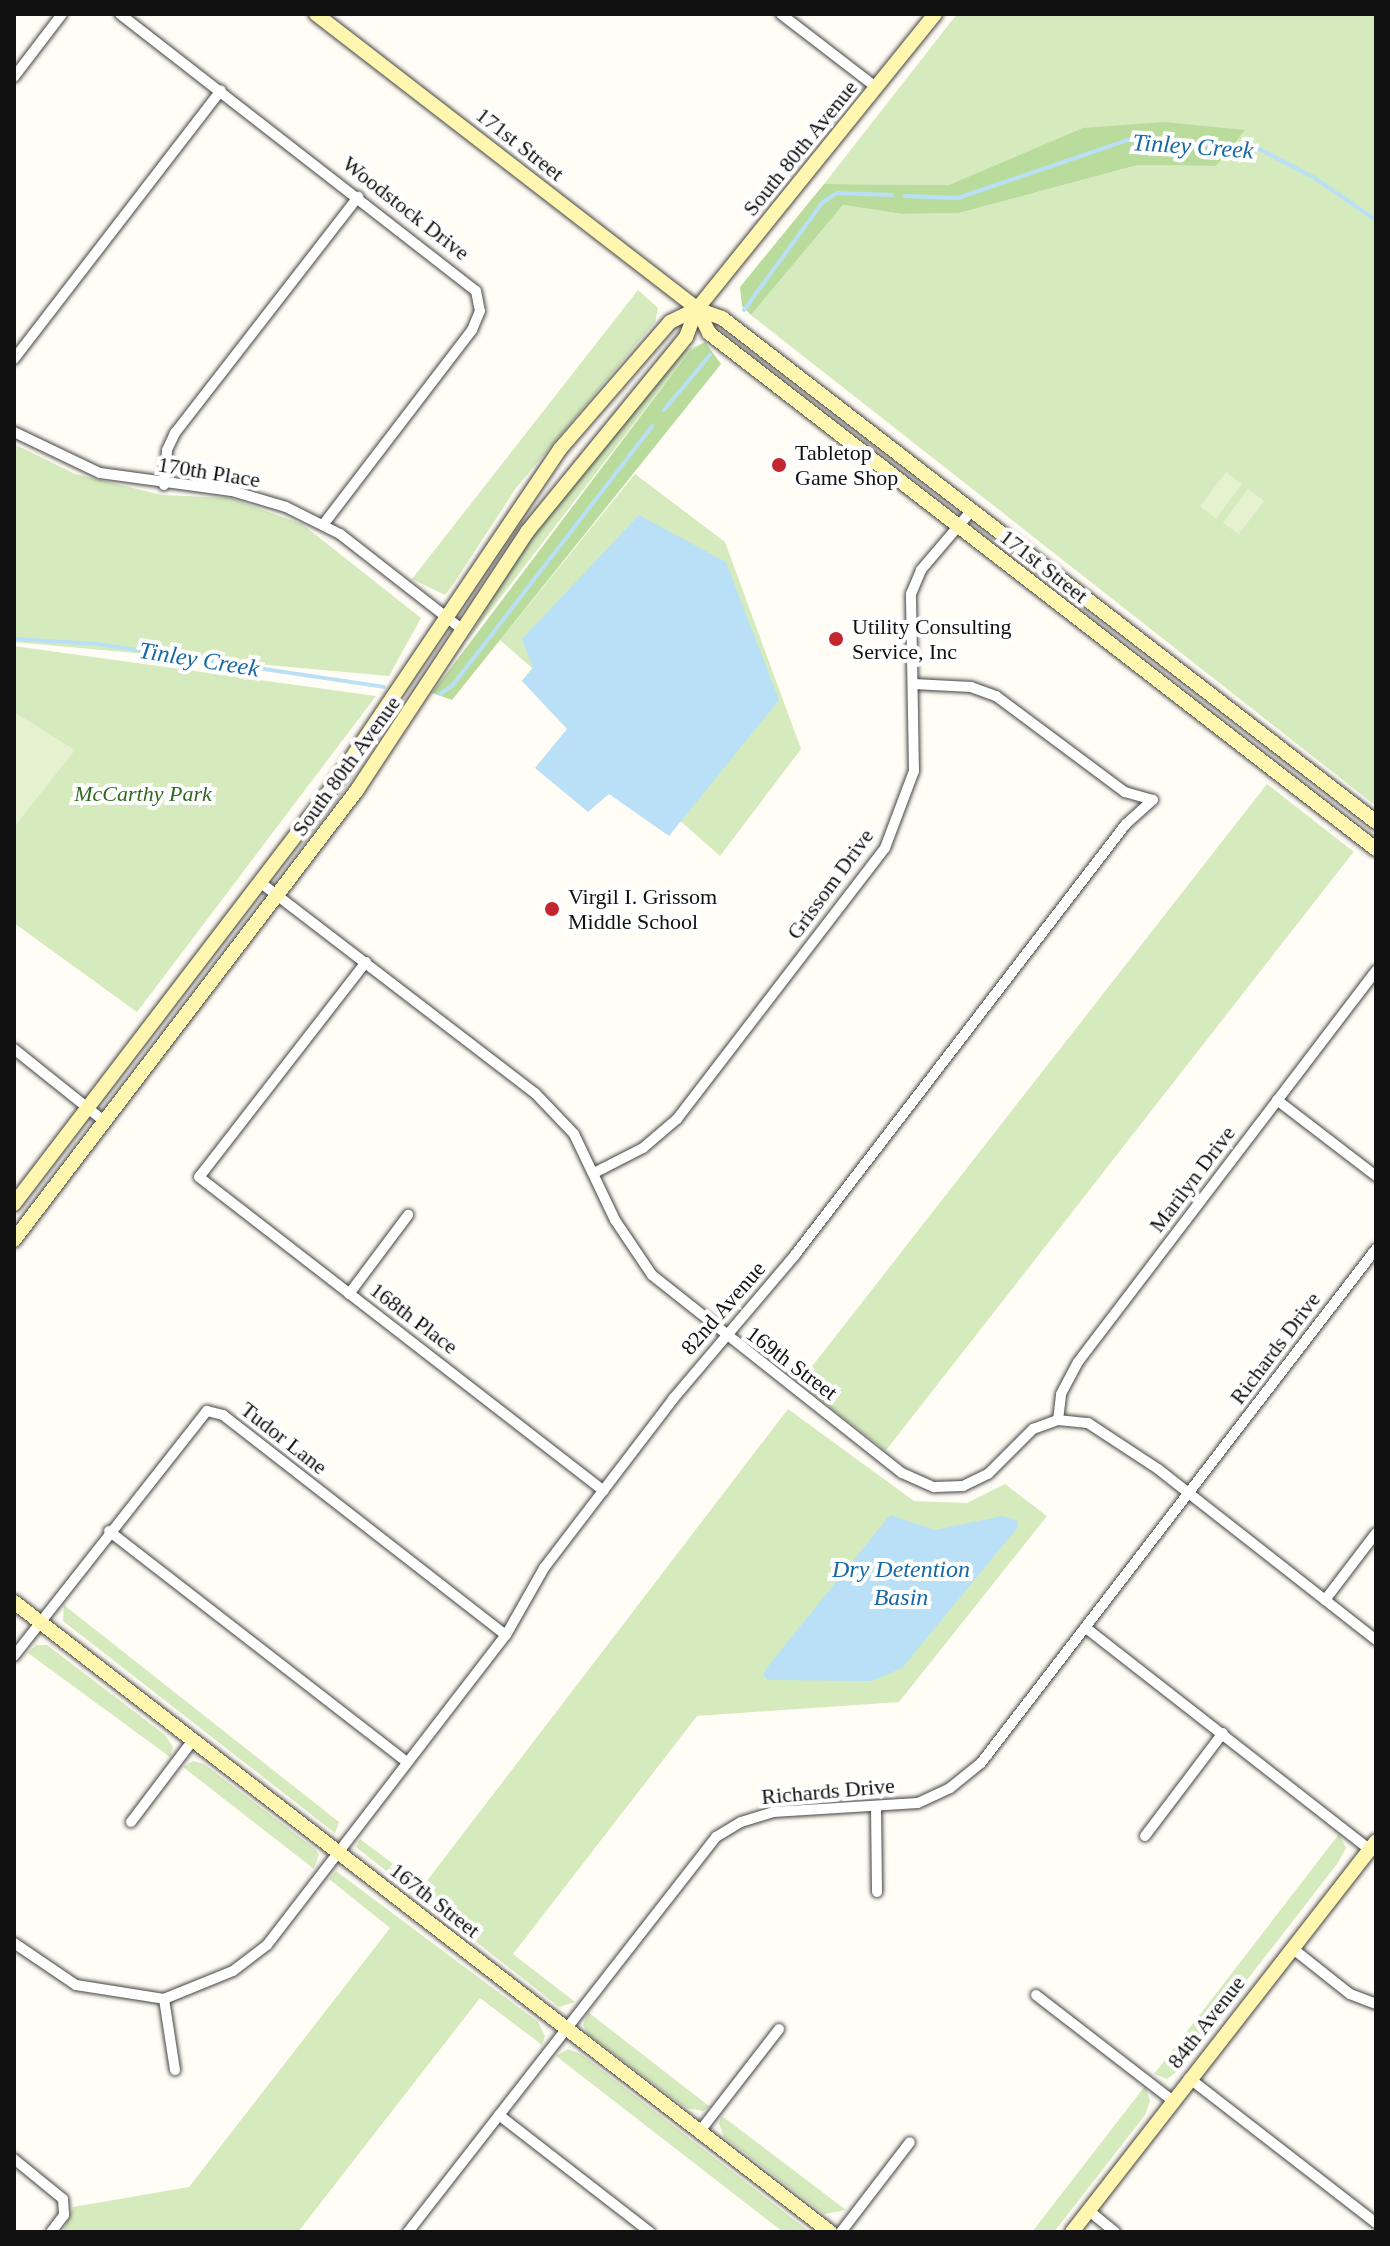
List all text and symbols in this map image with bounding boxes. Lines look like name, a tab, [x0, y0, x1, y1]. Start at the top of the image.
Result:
street label: South 80th Avenue	[737, 74, 863, 222]
street label: 171st Street	[471, 101, 569, 187]
water label: Tinley Creek	[1132, 128, 1254, 166]
street label: Woodstock Drive	[337, 150, 475, 266]
place label: Tabletop Game Shop	[795, 439, 898, 490]
street label: 170th Place	[156, 451, 262, 493]
marker: Tabletop Game Shop	[770, 456, 788, 474]
street label: 171st Street	[995, 523, 1093, 609]
place label: Utility Consulting Service, Inc	[852, 613, 1012, 664]
marker: Utility Consulting Service, Inc	[827, 630, 845, 648]
water label: Tinley Creek	[137, 636, 261, 684]
street label: South 80th Avenue	[286, 690, 406, 842]
park label: McCarthy Park	[74, 781, 212, 807]
street label: Grissom Drive	[781, 824, 879, 944]
place label: Virgil I. Grissom Middle School	[568, 883, 717, 934]
marker: Virgil I. Grissom Middle School	[543, 900, 561, 918]
street label: Marilyn Drive	[1143, 1121, 1241, 1237]
street label: 82nd Avenue	[675, 1255, 771, 1361]
street label: 168th Place	[365, 1276, 463, 1360]
street label: Richards Drive	[1224, 1287, 1326, 1409]
street label: 169th Street	[741, 1320, 843, 1406]
street label: Tudor Lane	[236, 1396, 332, 1480]
water label: Dry Detention Basin	[832, 1556, 970, 1612]
street label: Richards Drive	[760, 1772, 896, 1810]
street label: 167th Street	[385, 1857, 485, 1943]
street label: 84th Avenue	[1161, 1970, 1251, 2074]

